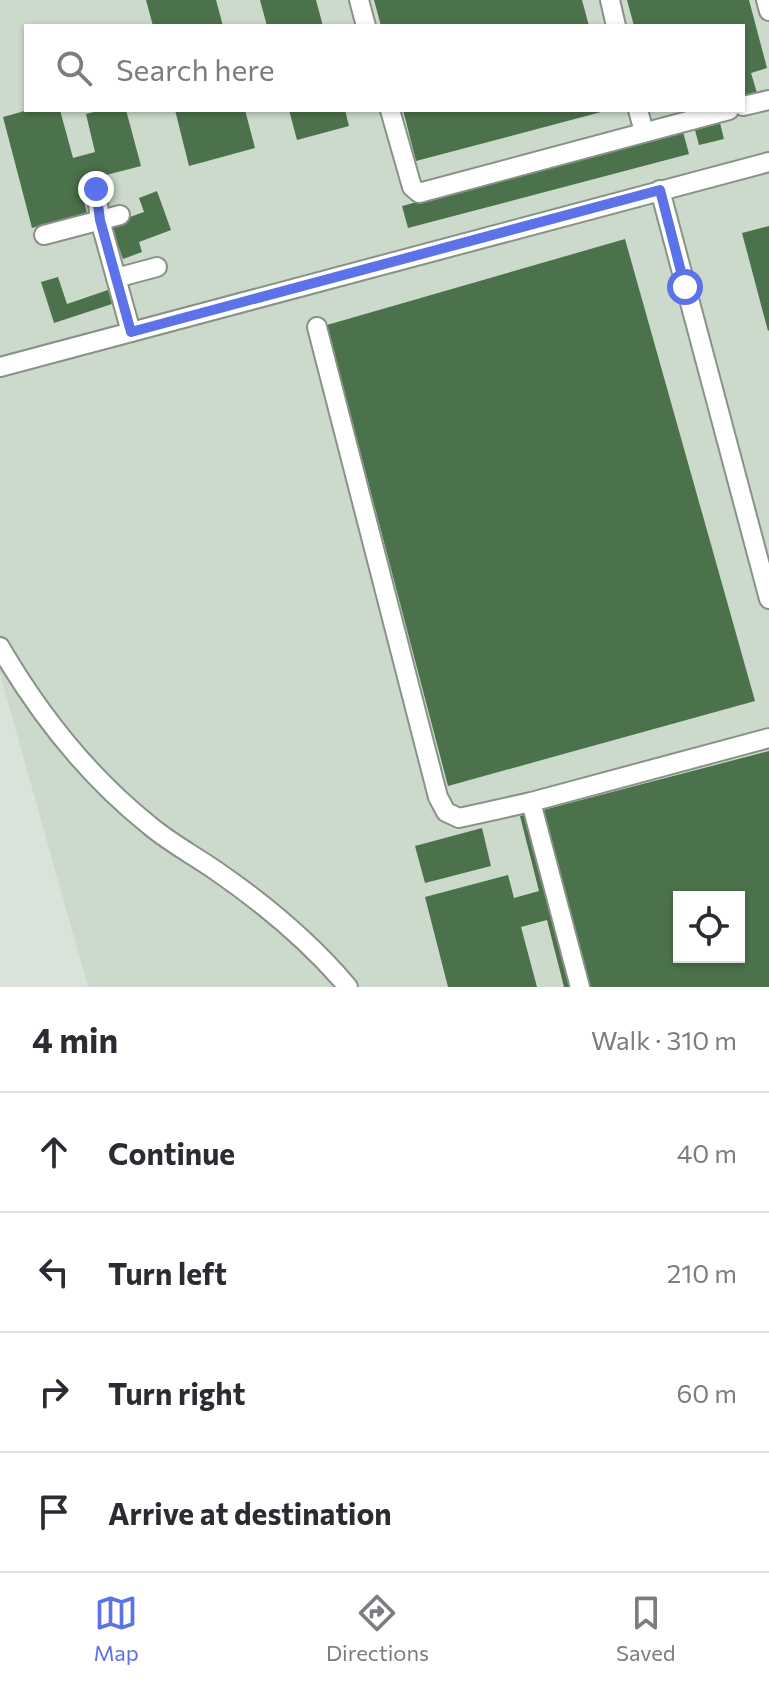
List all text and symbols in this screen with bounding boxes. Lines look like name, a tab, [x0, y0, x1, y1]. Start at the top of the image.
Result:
search box	[24, 24, 745, 112]
icon: search	[52, 46, 96, 90]
text: Search here	[116, 50, 275, 87]
route end	[78, 171, 114, 207]
route start	[667, 269, 703, 305]
map controls	[673, 891, 745, 963]
button: locate	[673, 891, 745, 963]
text: 4 min	[32, 1018, 118, 1060]
text: Walk · 310 m	[591, 1024, 737, 1055]
icon: ahead	[32, 1130, 76, 1174]
text: Continue	[108, 1134, 235, 1171]
text: 40 m	[677, 1137, 737, 1168]
icon: left	[32, 1250, 76, 1294]
text: Turn left	[108, 1254, 227, 1291]
text: 210 m	[667, 1257, 737, 1288]
icon: right	[32, 1370, 76, 1414]
text: Turn right	[108, 1374, 245, 1411]
text: 60 m	[677, 1377, 737, 1408]
icon: arrive	[32, 1490, 76, 1534]
text: Arrive at destination	[108, 1494, 392, 1531]
tab: Map	[94, 1591, 139, 1666]
tab: Directions	[326, 1591, 429, 1666]
tab: Saved	[616, 1591, 675, 1666]

